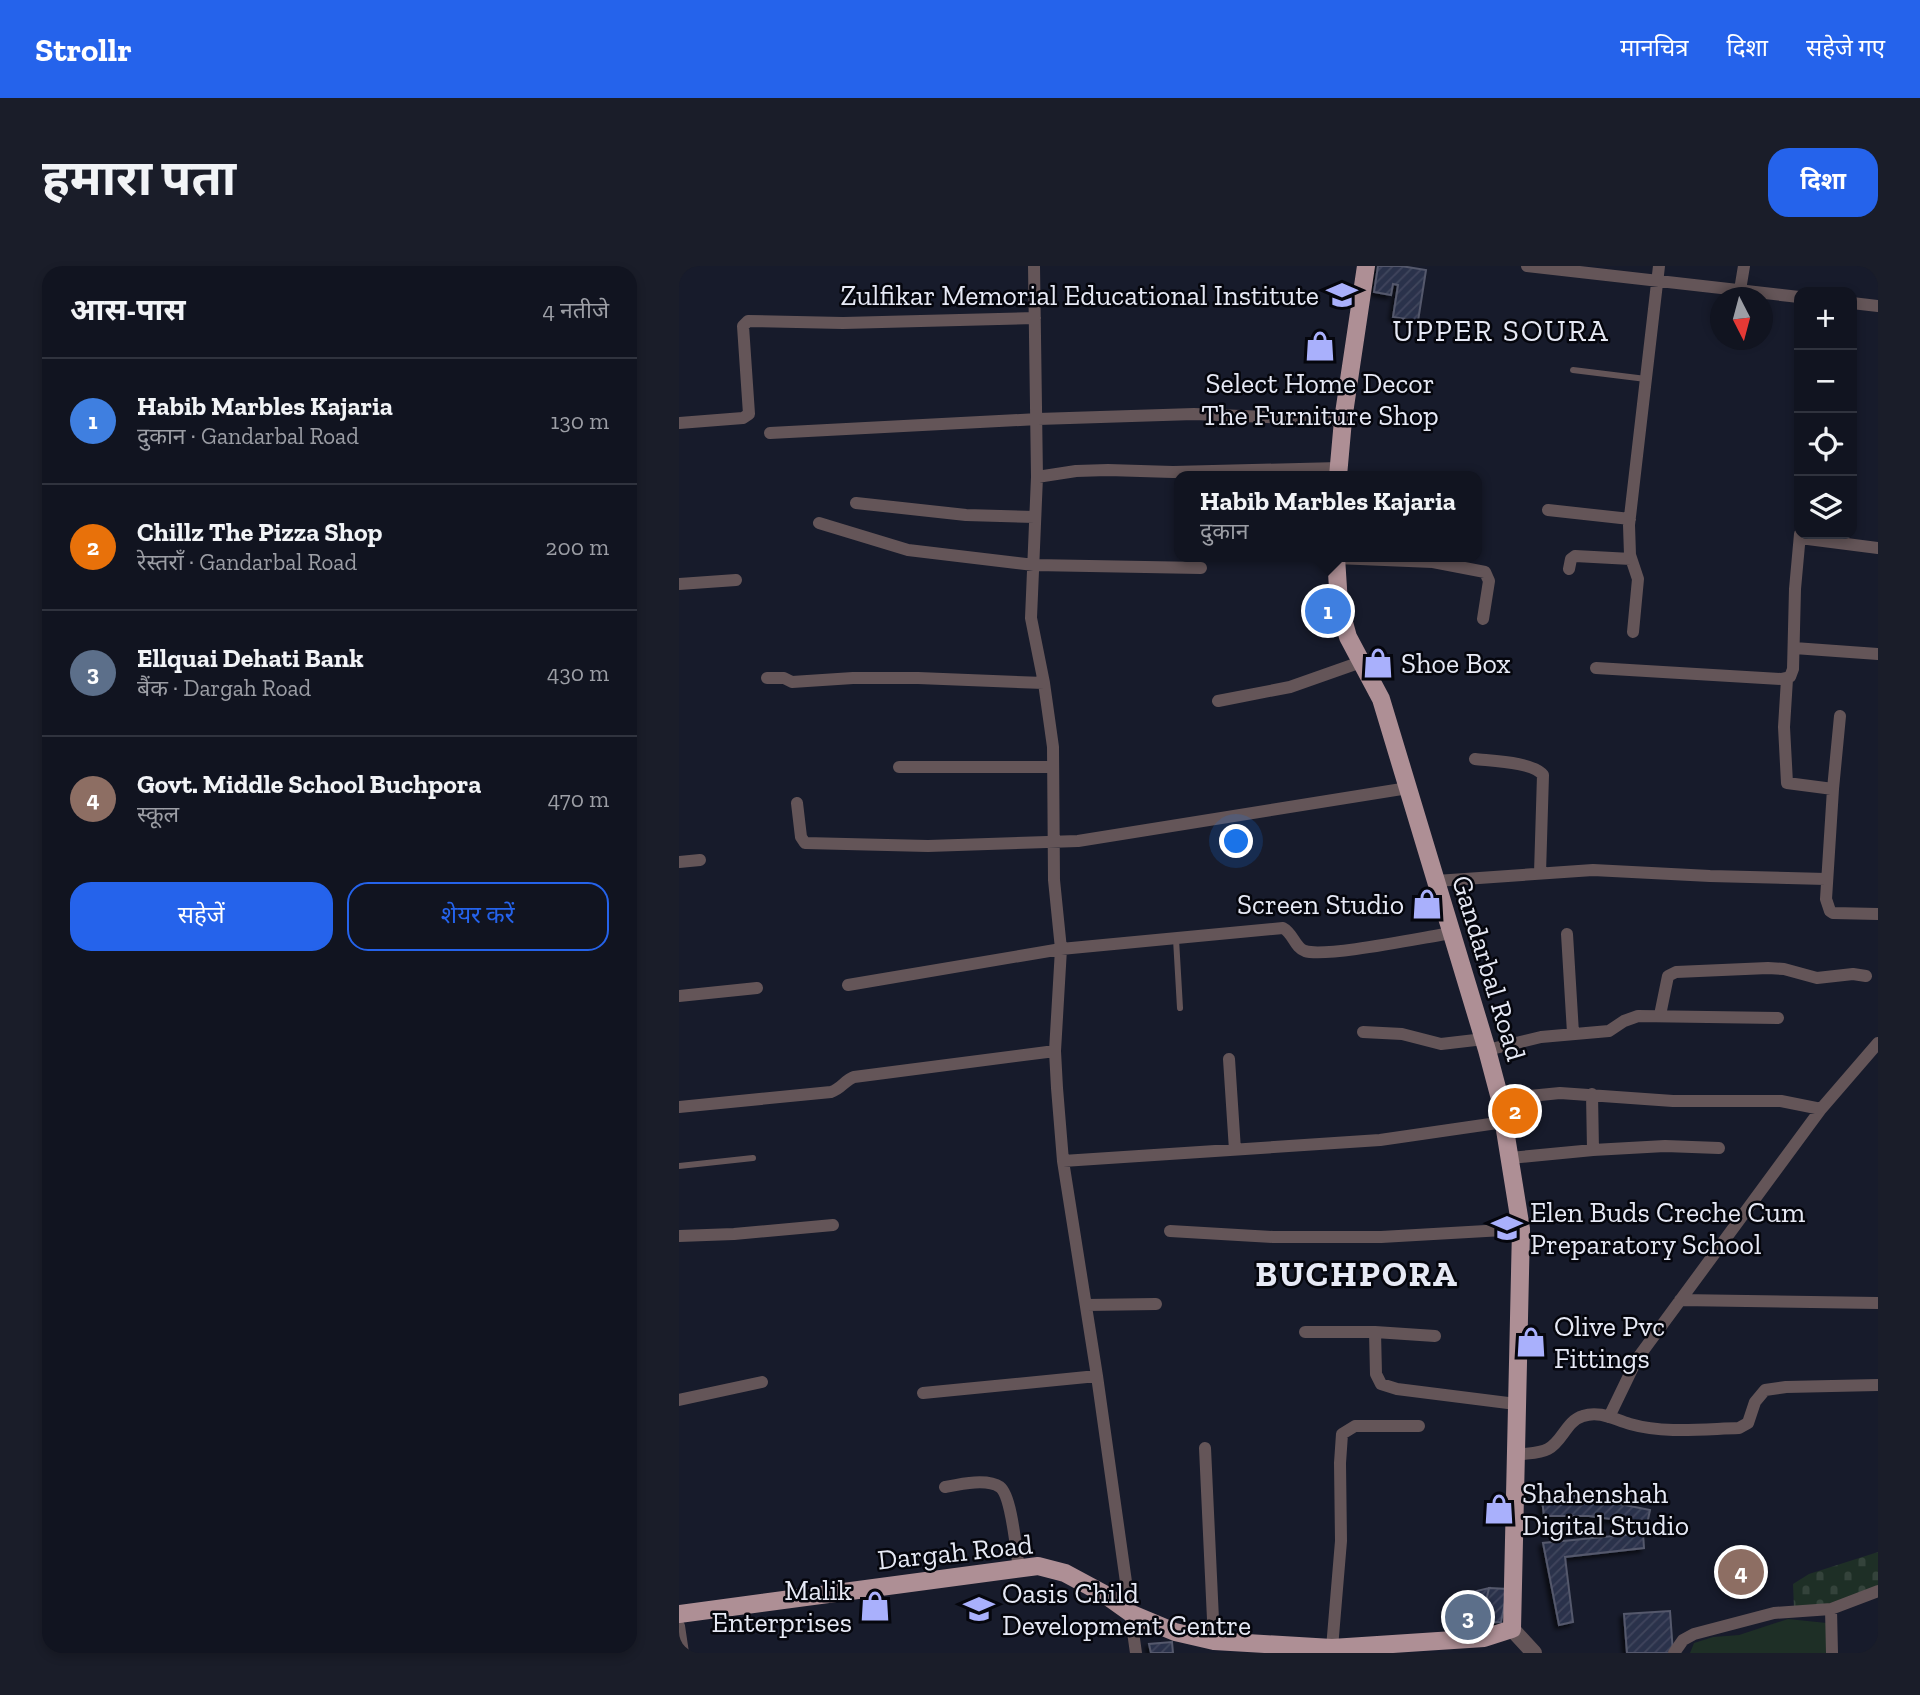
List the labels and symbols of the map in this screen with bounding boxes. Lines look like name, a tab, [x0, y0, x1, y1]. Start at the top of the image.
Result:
school or university icon: Zulfikar Memorial Educational Institute	[1325, 278, 1359, 312]
place label: Zulfikar Memorial Educational Institute	[840, 279, 1319, 312]
north arrow	[1710, 287, 1773, 350]
district label: UPPER SOURA	[1392, 313, 1610, 349]
shop icon: Select Home Decor The Furniture Shop	[1303, 329, 1337, 363]
place label: Select Home Decor The Furniture Shop	[1201, 367, 1439, 432]
pin: 1	[1305, 585, 1351, 637]
shop icon: Shoe Box	[1361, 646, 1395, 680]
place label: Shoe Box	[1401, 647, 1511, 680]
your location	[1219, 824, 1253, 858]
street label: Gandarbal Road	[1445, 871, 1533, 1065]
shop icon: Screen Studio	[1410, 887, 1444, 921]
place label: Screen Studio	[1237, 888, 1404, 921]
pin: 2	[1492, 1085, 1538, 1137]
place label: Elen Buds Creche Cum Preparatory School	[1530, 1196, 1805, 1261]
school or university icon: Elen Buds Creche Cum Preparatory School	[1490, 1211, 1524, 1245]
district label: BUCHPORA	[1255, 1253, 1459, 1295]
place label: Olive Pvc Fittings	[1554, 1310, 1665, 1375]
shop icon: Olive Pvc Fittings	[1514, 1325, 1548, 1359]
place label: Shahenshah Digital Studio	[1522, 1477, 1689, 1542]
shop icon: Shahenshah Digital Studio	[1482, 1492, 1516, 1526]
street label: Dargah Road	[876, 1527, 1034, 1577]
pin: 4	[1718, 1546, 1764, 1598]
place label: Malik Enterprises	[711, 1574, 852, 1639]
place label: Oasis Child Development Centre	[1002, 1577, 1251, 1642]
shop icon: Malik Enterprises	[858, 1589, 892, 1623]
pin: 3	[1445, 1591, 1491, 1643]
school or university icon: Oasis Child Development Centre	[962, 1592, 996, 1626]

